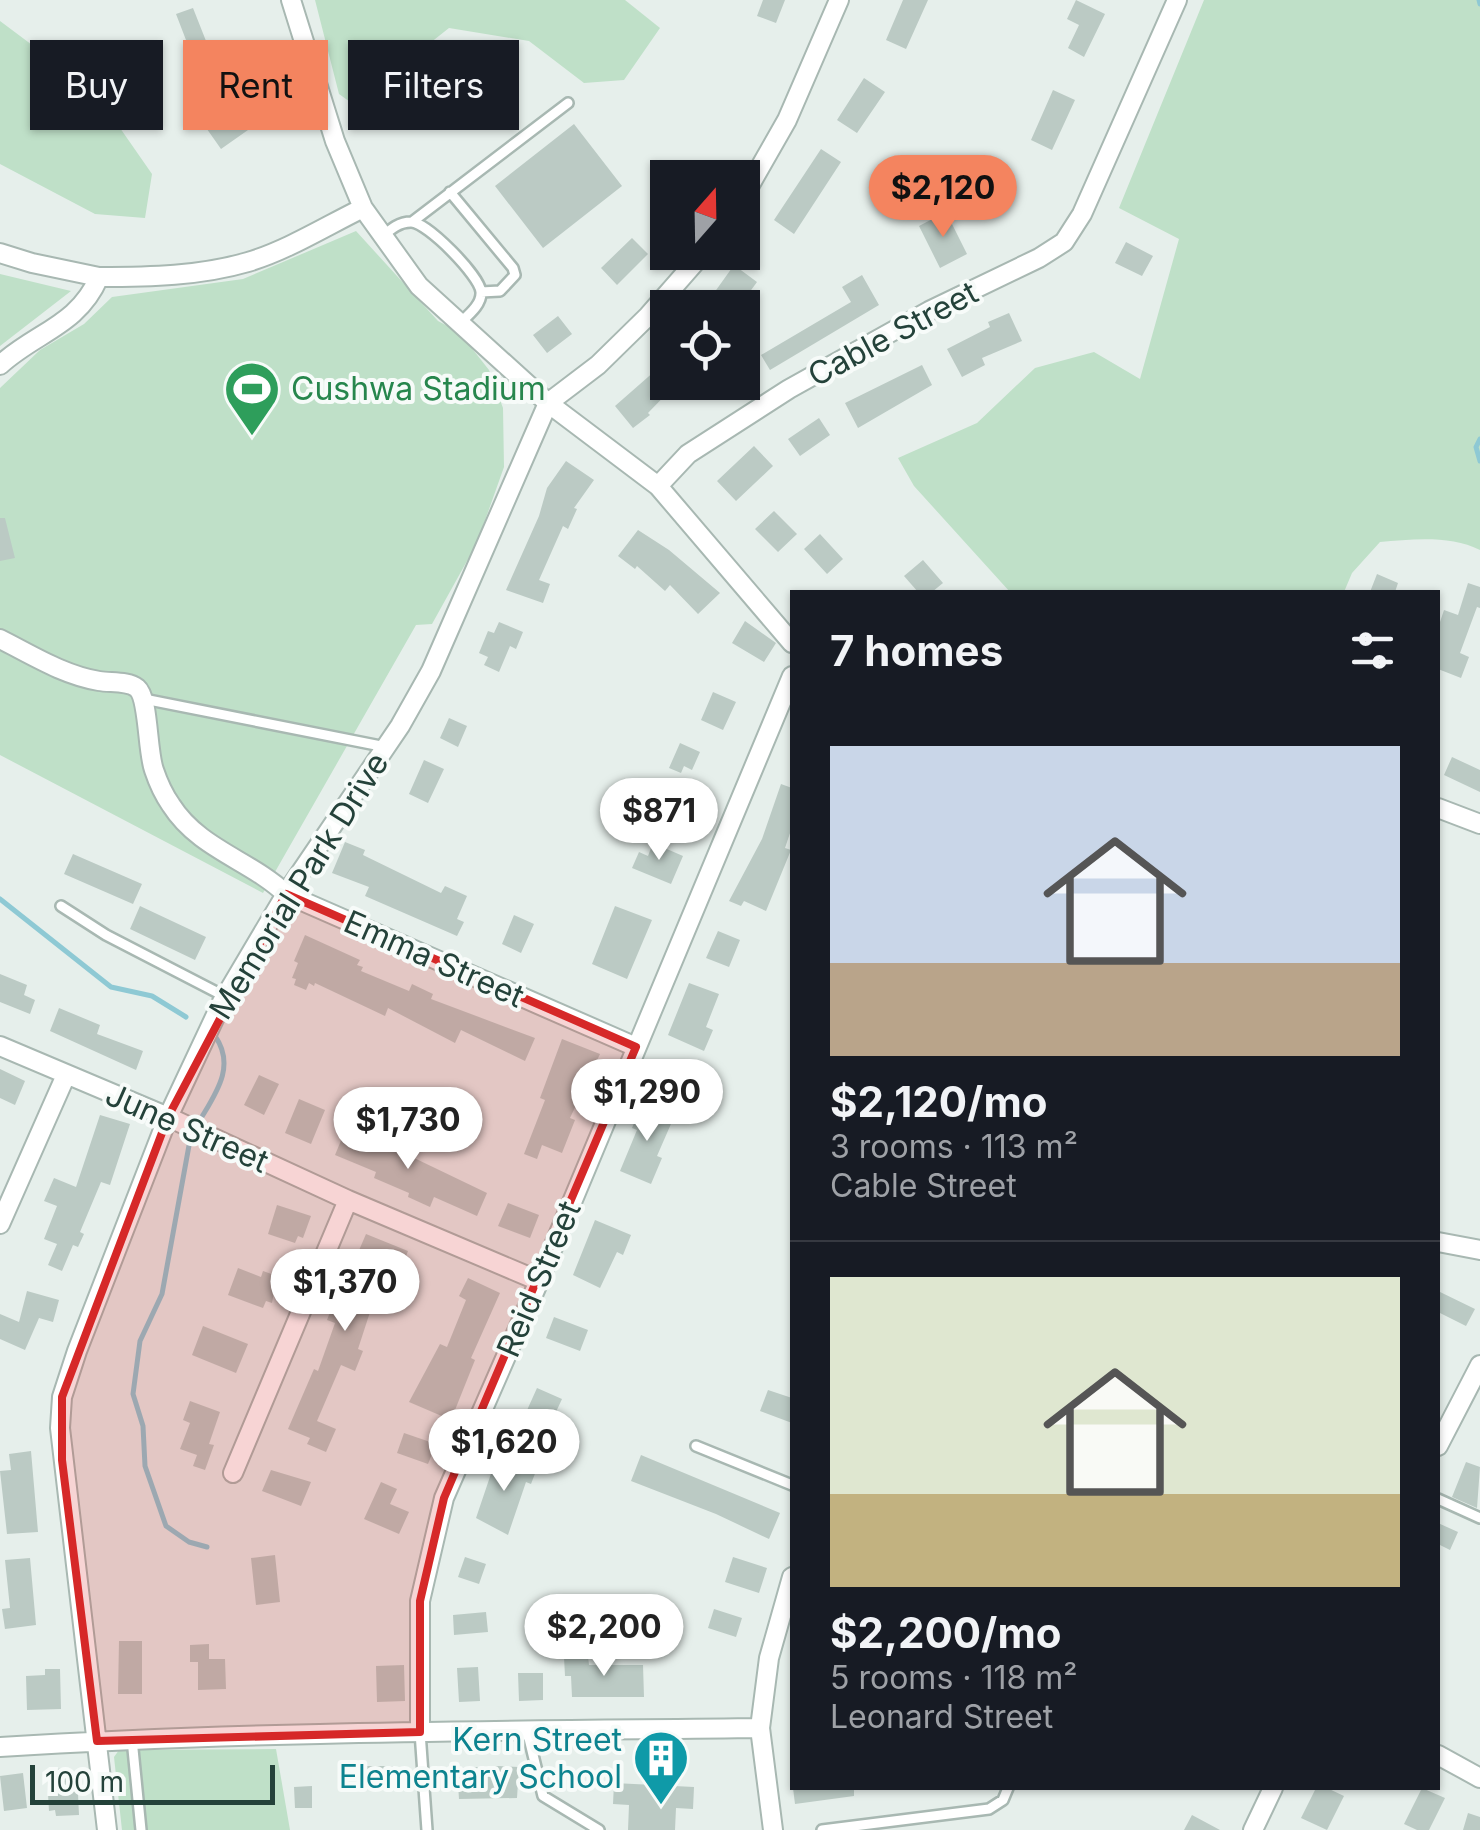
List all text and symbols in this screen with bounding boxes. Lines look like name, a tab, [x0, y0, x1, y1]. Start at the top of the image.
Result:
chip: Buy	[30, 40, 163, 130]
chip: Rent	[183, 40, 328, 130]
chip: Filters	[348, 40, 519, 130]
pin: $2,120	[862, 155, 1024, 240]
north arrow	[650, 160, 760, 270]
map controls	[650, 160, 760, 400]
text: $2,120	[891, 168, 995, 207]
street label: Cable Street	[801, 273, 984, 395]
button: locate	[650, 290, 760, 400]
sports icon: Cushwa Stadium	[222, 359, 282, 438]
place label: Cushwa Stadium	[291, 369, 546, 408]
icon: filters	[1345, 623, 1400, 678]
text: 7 homes	[830, 625, 1003, 676]
street label: Memorial Park Drive	[201, 745, 396, 1026]
pin: $871	[600, 778, 718, 863]
text: $871	[622, 791, 696, 830]
icon: home	[1025, 811, 1205, 991]
street label: Emma Street	[338, 902, 530, 1016]
pin: $1,290	[566, 1059, 728, 1144]
text: $1,290	[593, 1072, 701, 1111]
street label: June Street	[100, 1074, 275, 1181]
text: $2,120/mo	[830, 1076, 1047, 1127]
pin: $1,730	[327, 1087, 489, 1172]
text: $1,730	[356, 1100, 460, 1139]
text: 3 rooms · 113 m²	[830, 1127, 1078, 1166]
text: Cable Street	[830, 1166, 1017, 1205]
street label: Reid Street	[488, 1195, 589, 1363]
pin: $1,370	[264, 1249, 426, 1334]
text: $1,370	[292, 1262, 398, 1301]
icon: home	[1025, 1342, 1205, 1522]
pin: $1,620	[423, 1409, 585, 1494]
text: $1,620	[450, 1422, 558, 1461]
pin: $2,200	[523, 1594, 685, 1679]
text: $2,200	[546, 1607, 662, 1646]
text: $2,200/mo	[830, 1607, 1061, 1658]
text: 5 rooms · 118 m²	[830, 1658, 1077, 1697]
text: Leonard Street	[830, 1697, 1053, 1736]
place label: Kern Street Elementary School	[339, 1720, 622, 1796]
building icon: Kern Street Elementary School	[631, 1728, 691, 1807]
scale bar	[30, 1760, 275, 1804]
text: 100 m	[45, 1765, 124, 1799]

